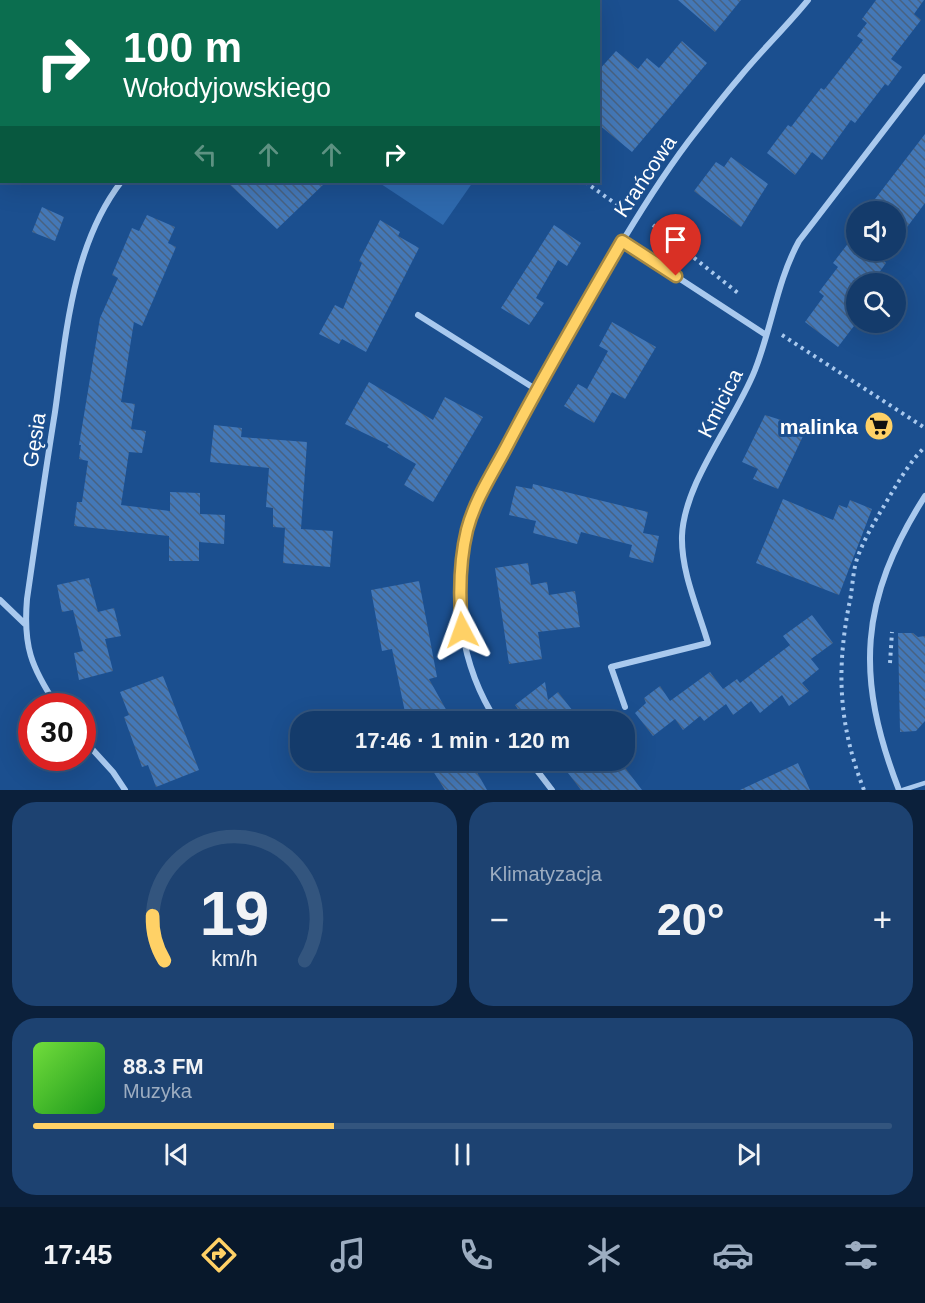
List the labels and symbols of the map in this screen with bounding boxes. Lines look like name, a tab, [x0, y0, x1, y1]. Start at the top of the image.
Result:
street label: Krańcowa	[609, 131, 681, 221]
pin	[650, 214, 701, 276]
street label: Kmicica	[693, 365, 747, 441]
supermarket icon: malinka	[863, 410, 895, 442]
street label: Gęsia	[18, 411, 50, 469]
place label: malinka	[780, 415, 858, 438]
position arrow	[430, 598, 494, 662]
speed limit sign: 30	[18, 693, 96, 771]

